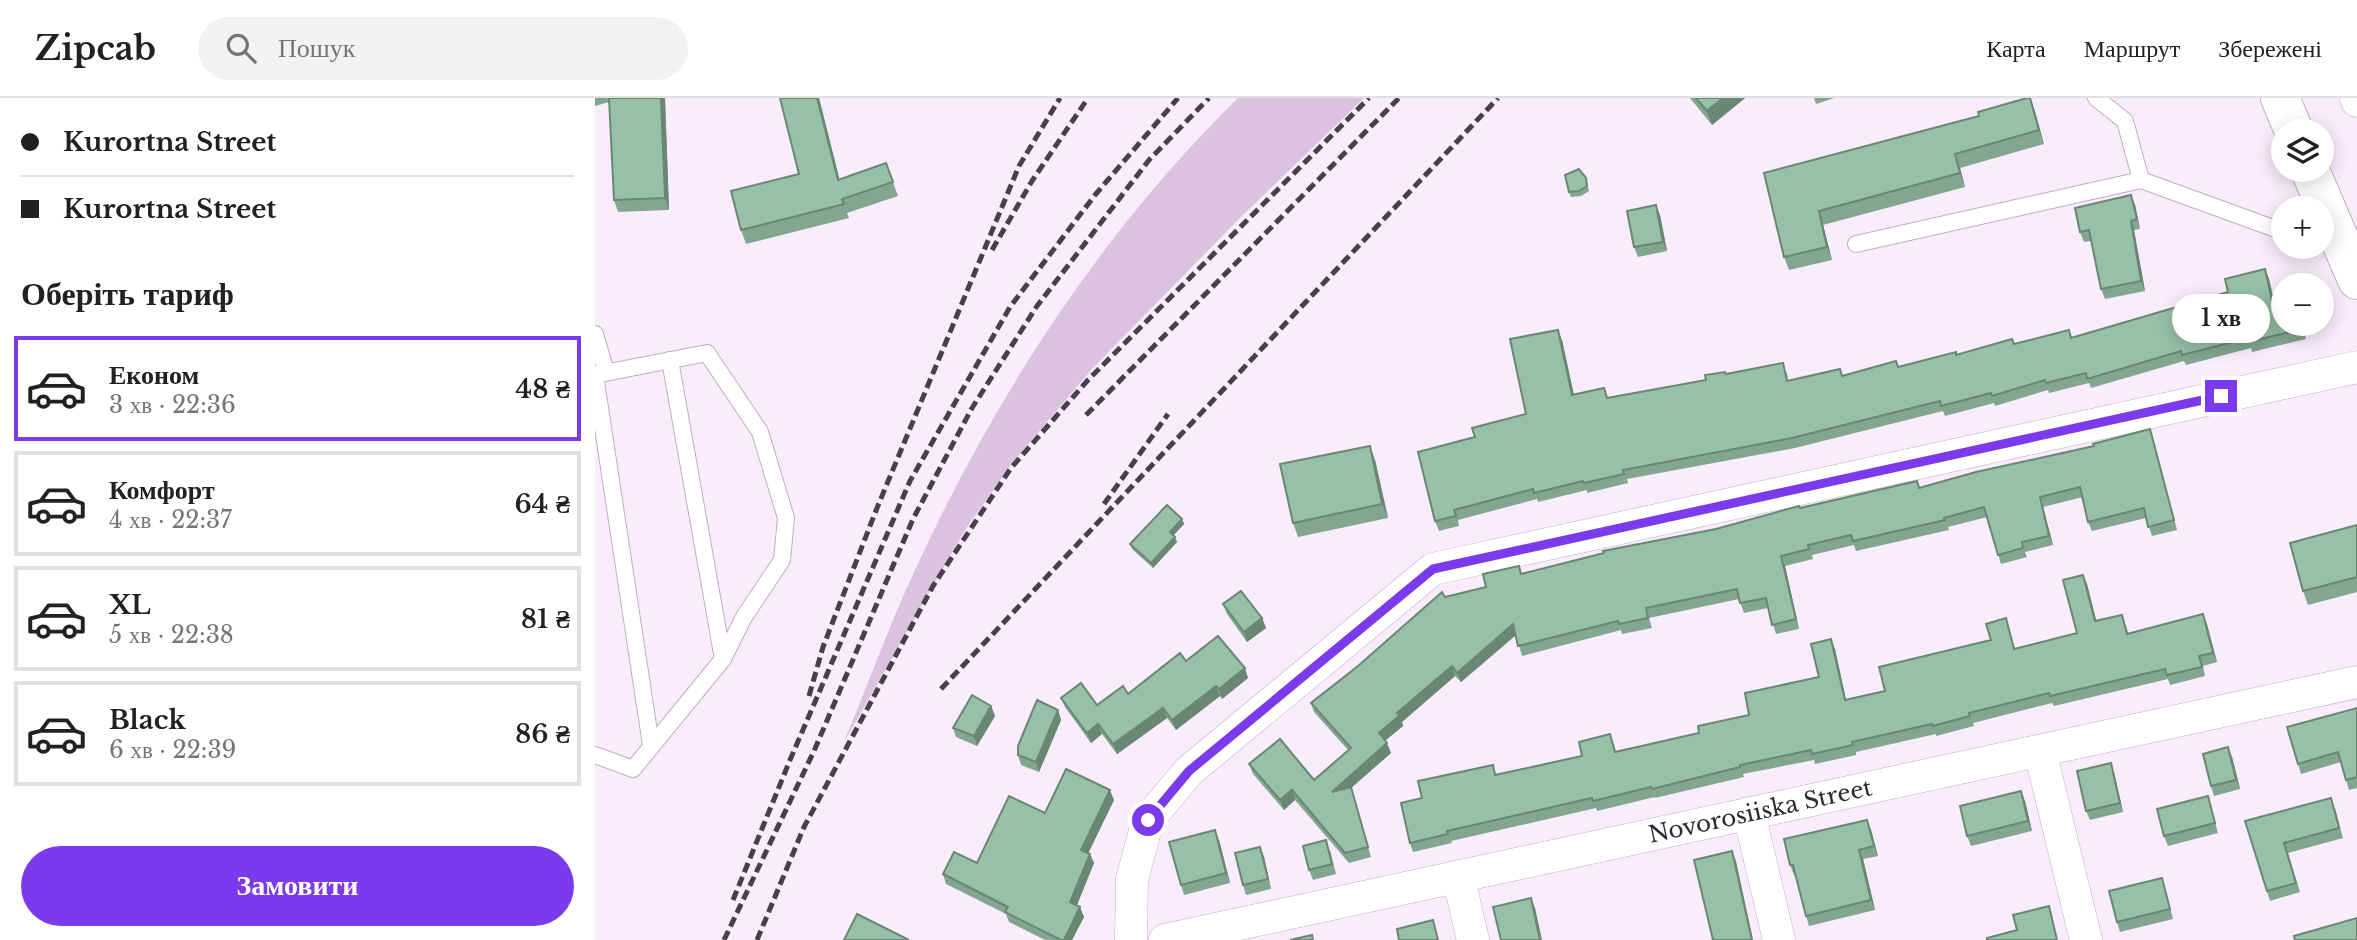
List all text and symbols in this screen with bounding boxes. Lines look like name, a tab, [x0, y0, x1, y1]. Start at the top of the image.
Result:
search box	[198, 17, 688, 80]
text: Zipcab	[35, 28, 156, 69]
icon: search	[222, 29, 260, 67]
text: Пошук	[278, 32, 355, 64]
text: Карта	[1986, 34, 2046, 63]
text: Маршрут	[2084, 34, 2180, 63]
text: Збережені	[2218, 34, 2322, 63]
map controls	[2271, 119, 2334, 336]
button: layers	[2271, 119, 2334, 182]
text: Kurortna Street	[63, 126, 276, 158]
text: Kurortna Street	[63, 193, 276, 225]
button: +	[2271, 196, 2334, 259]
button: −	[2271, 273, 2334, 336]
text: Оберіть тариф	[21, 274, 234, 314]
callout: 1 хв	[2172, 294, 2270, 344]
text: 1 хв	[2201, 304, 2241, 332]
icon: car	[25, 357, 88, 420]
text: Економ	[109, 359, 199, 391]
text: 48 ₴	[516, 373, 570, 405]
route end	[2205, 380, 2237, 412]
text: 3 хв · 22:36	[109, 391, 236, 419]
icon: car	[25, 472, 88, 535]
text: Комфорт	[109, 474, 215, 506]
text: 64 ₴	[515, 488, 570, 520]
text: 4 хв · 22:37	[109, 506, 232, 534]
icon: car	[25, 587, 88, 650]
text: XL	[109, 589, 151, 621]
text: 81 ₴	[521, 603, 570, 635]
text: 5 хв · 22:38	[109, 621, 234, 649]
icon: car	[25, 702, 88, 765]
text: Black	[109, 704, 186, 736]
text: 86 ₴	[515, 718, 570, 750]
text: 6 хв · 22:39	[109, 736, 236, 764]
street label: Novorosiiska Street	[1646, 773, 1875, 849]
route start	[1132, 804, 1164, 836]
button: Замовити	[21, 846, 574, 926]

